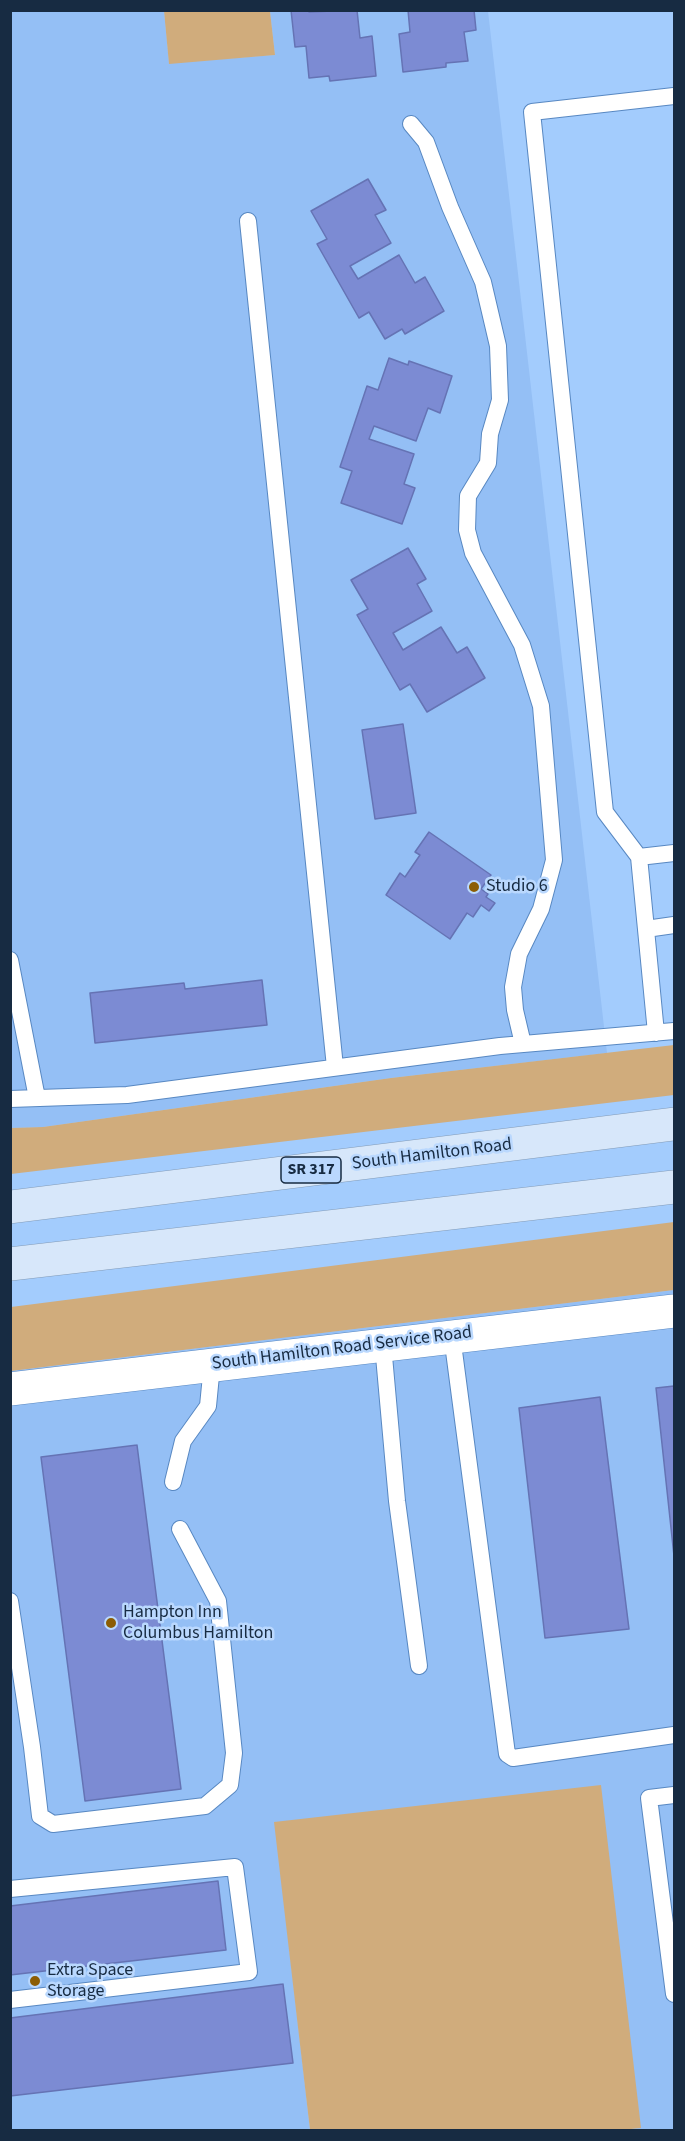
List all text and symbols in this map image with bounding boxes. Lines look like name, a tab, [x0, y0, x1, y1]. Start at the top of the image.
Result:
place label: Studio 6	[486, 876, 548, 898]
marker: Studio 6	[467, 880, 481, 894]
street label: South Hamilton Road	[351, 1134, 513, 1176]
road number: SR 317	[281, 1157, 341, 1183]
street label: South Hamilton Road Service Road	[211, 1322, 473, 1376]
place label: Hampton Inn Columbus Hamilton	[123, 1602, 273, 1644]
marker: Hampton Inn Columbus Hamilton	[104, 1616, 118, 1630]
place label: Extra Space Storage	[47, 1960, 133, 2002]
marker: Extra Space Storage	[28, 1974, 42, 1988]

